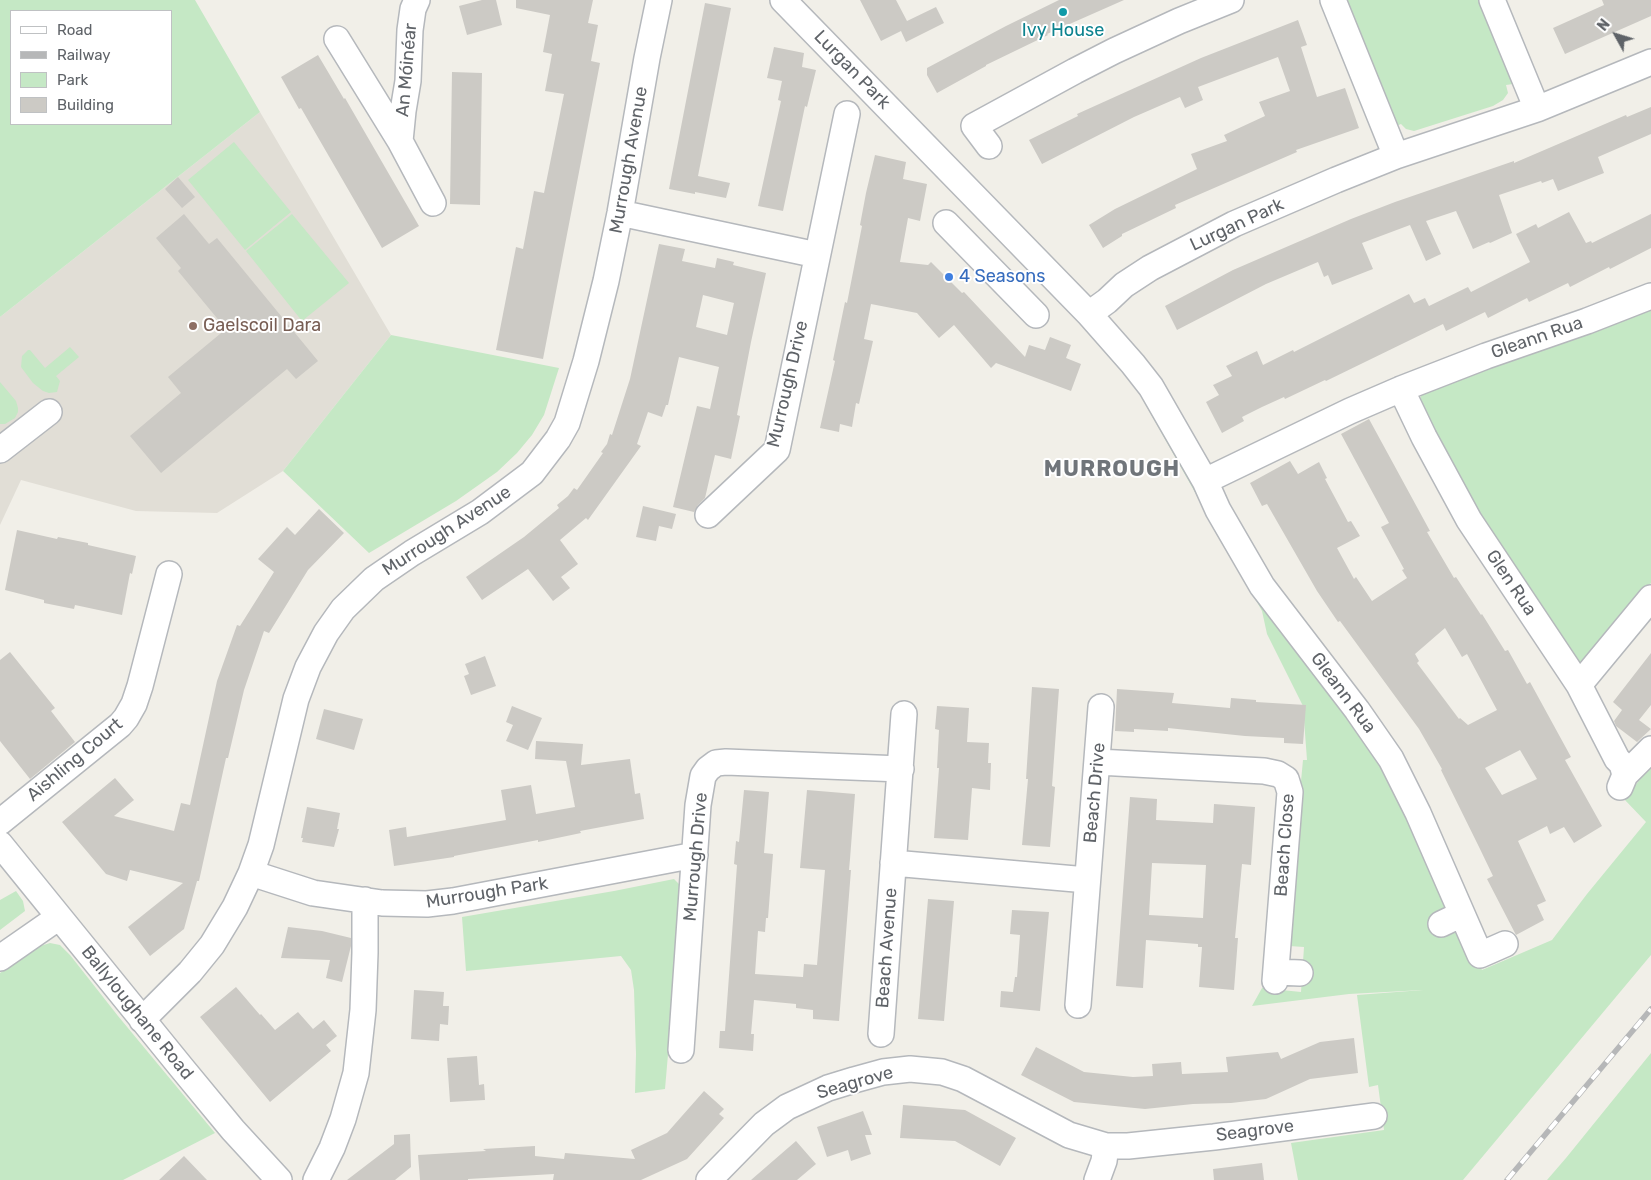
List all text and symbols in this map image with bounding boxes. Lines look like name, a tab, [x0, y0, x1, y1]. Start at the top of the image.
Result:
marker: Ivy House	[1057, 6, 1069, 18]
legend	[10, 10, 172, 125]
north arrow	[1591, 10, 1641, 60]
text: N	[1594, 16, 1614, 35]
place label: Ivy House	[1022, 20, 1104, 42]
text: Road	[57, 21, 93, 39]
street label: An Móinéar	[392, 22, 422, 118]
street label: Lurgan Park	[809, 26, 895, 114]
text: Railway	[57, 46, 111, 64]
text: Park	[57, 71, 88, 89]
street label: Murrough Avenue	[605, 85, 653, 235]
text: Building	[57, 96, 114, 114]
street label: Lurgan Park	[1187, 194, 1287, 256]
place label: 4 Seasons	[959, 266, 1045, 288]
marker: 4 Seasons	[943, 271, 955, 283]
street label: Gleann Rua	[1488, 312, 1586, 364]
place label: Gaelscoil Dara	[203, 315, 321, 337]
street label: Murrough Drive	[763, 319, 813, 449]
marker: Gaelscoil Dara	[187, 320, 199, 332]
district label: MURROUGH	[1043, 457, 1181, 483]
street label: Murrough Avenue	[379, 481, 515, 581]
street label: Glen Rua	[1481, 546, 1541, 620]
street label: Gleann Rua	[1306, 648, 1380, 738]
street label: Aishling Court	[23, 714, 127, 806]
street label: Beach Drive	[1080, 742, 1110, 844]
street label: Murrough Drive	[680, 792, 712, 922]
street label: Beach Close	[1271, 793, 1299, 897]
street label: Murrough Park	[424, 873, 550, 913]
street label: Beach Avenue	[872, 887, 902, 1009]
street label: Ballyloughane Road	[76, 942, 198, 1084]
street label: Seagrove	[814, 1062, 896, 1104]
street label: Seagrove	[1215, 1116, 1295, 1146]

